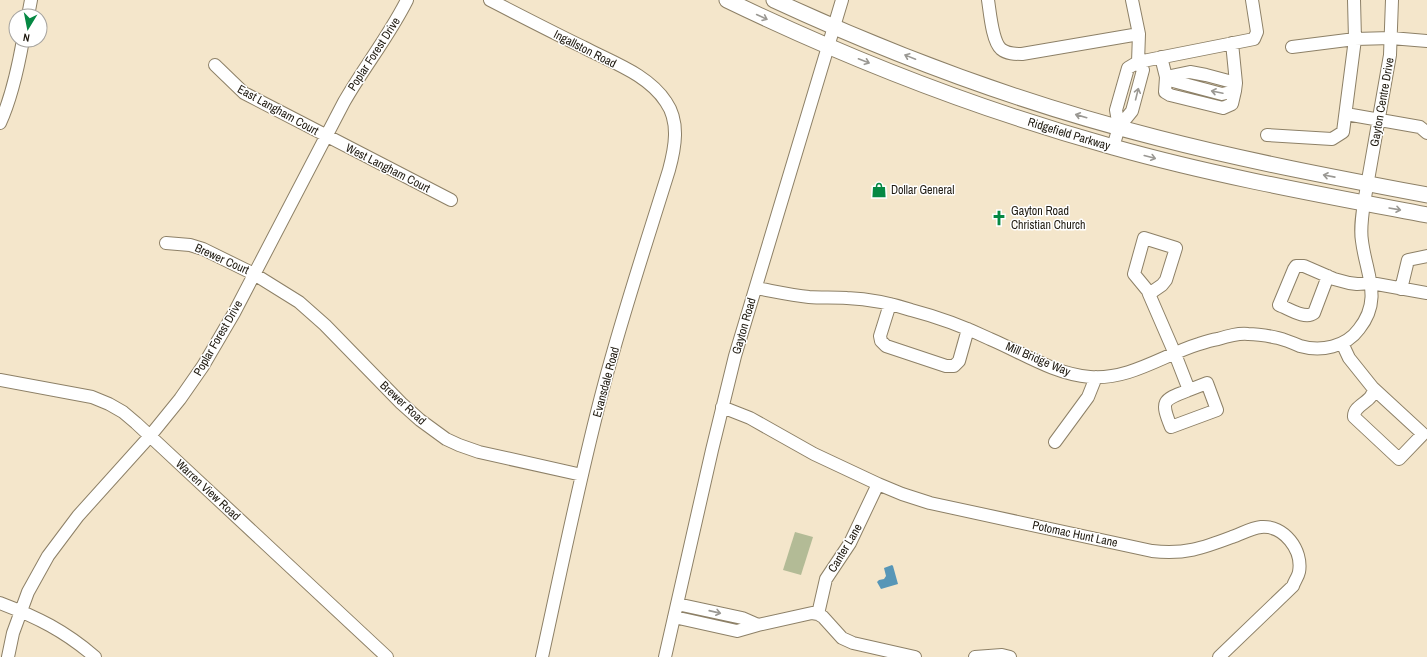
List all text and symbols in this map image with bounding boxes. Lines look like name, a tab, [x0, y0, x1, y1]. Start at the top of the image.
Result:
north arrow	[8, 8, 48, 48]
street label: Poplar Forest Drive	[344, 14, 404, 94]
one-way arrow	[756, 14, 768, 21]
street label: Ingallston Road	[551, 26, 619, 72]
text: N	[22, 30, 31, 45]
one-way arrow	[905, 53, 917, 61]
street label: Gayton Centre Drive	[1366, 56, 1398, 148]
one-way arrow	[857, 57, 869, 65]
street label: East Langham Court	[235, 81, 322, 139]
one-way arrow	[1133, 88, 1141, 101]
one-way arrow	[1210, 88, 1223, 96]
one-way arrow	[1075, 112, 1088, 119]
street label: Ridgefield Parkway	[1026, 114, 1112, 154]
street label: West Langham Court	[343, 140, 433, 196]
one-way arrow	[1144, 154, 1157, 161]
one-way arrow	[1323, 172, 1336, 180]
shop icon: Dollar General	[870, 181, 888, 199]
place label: Dollar General	[891, 182, 954, 198]
place label: Gayton Road Christian Church	[1011, 203, 1085, 233]
one-way arrow	[1389, 205, 1402, 213]
church icon: Gayton Road Christian Church	[990, 209, 1008, 227]
street label: Brewer Court	[192, 240, 252, 278]
street label: Gayton Road	[728, 296, 760, 356]
street label: Poplar Forest Drive	[190, 297, 246, 379]
street label: Mill Bridge Way	[1003, 338, 1073, 380]
street label: Evansdale Road	[589, 345, 623, 419]
street label: Brewer Road	[377, 378, 429, 428]
street label: Warren View Road	[172, 456, 244, 524]
street label: Potomac Hunt Lane	[1031, 517, 1119, 551]
street label: Canter Lane	[824, 521, 866, 575]
one-way arrow	[708, 609, 721, 617]

